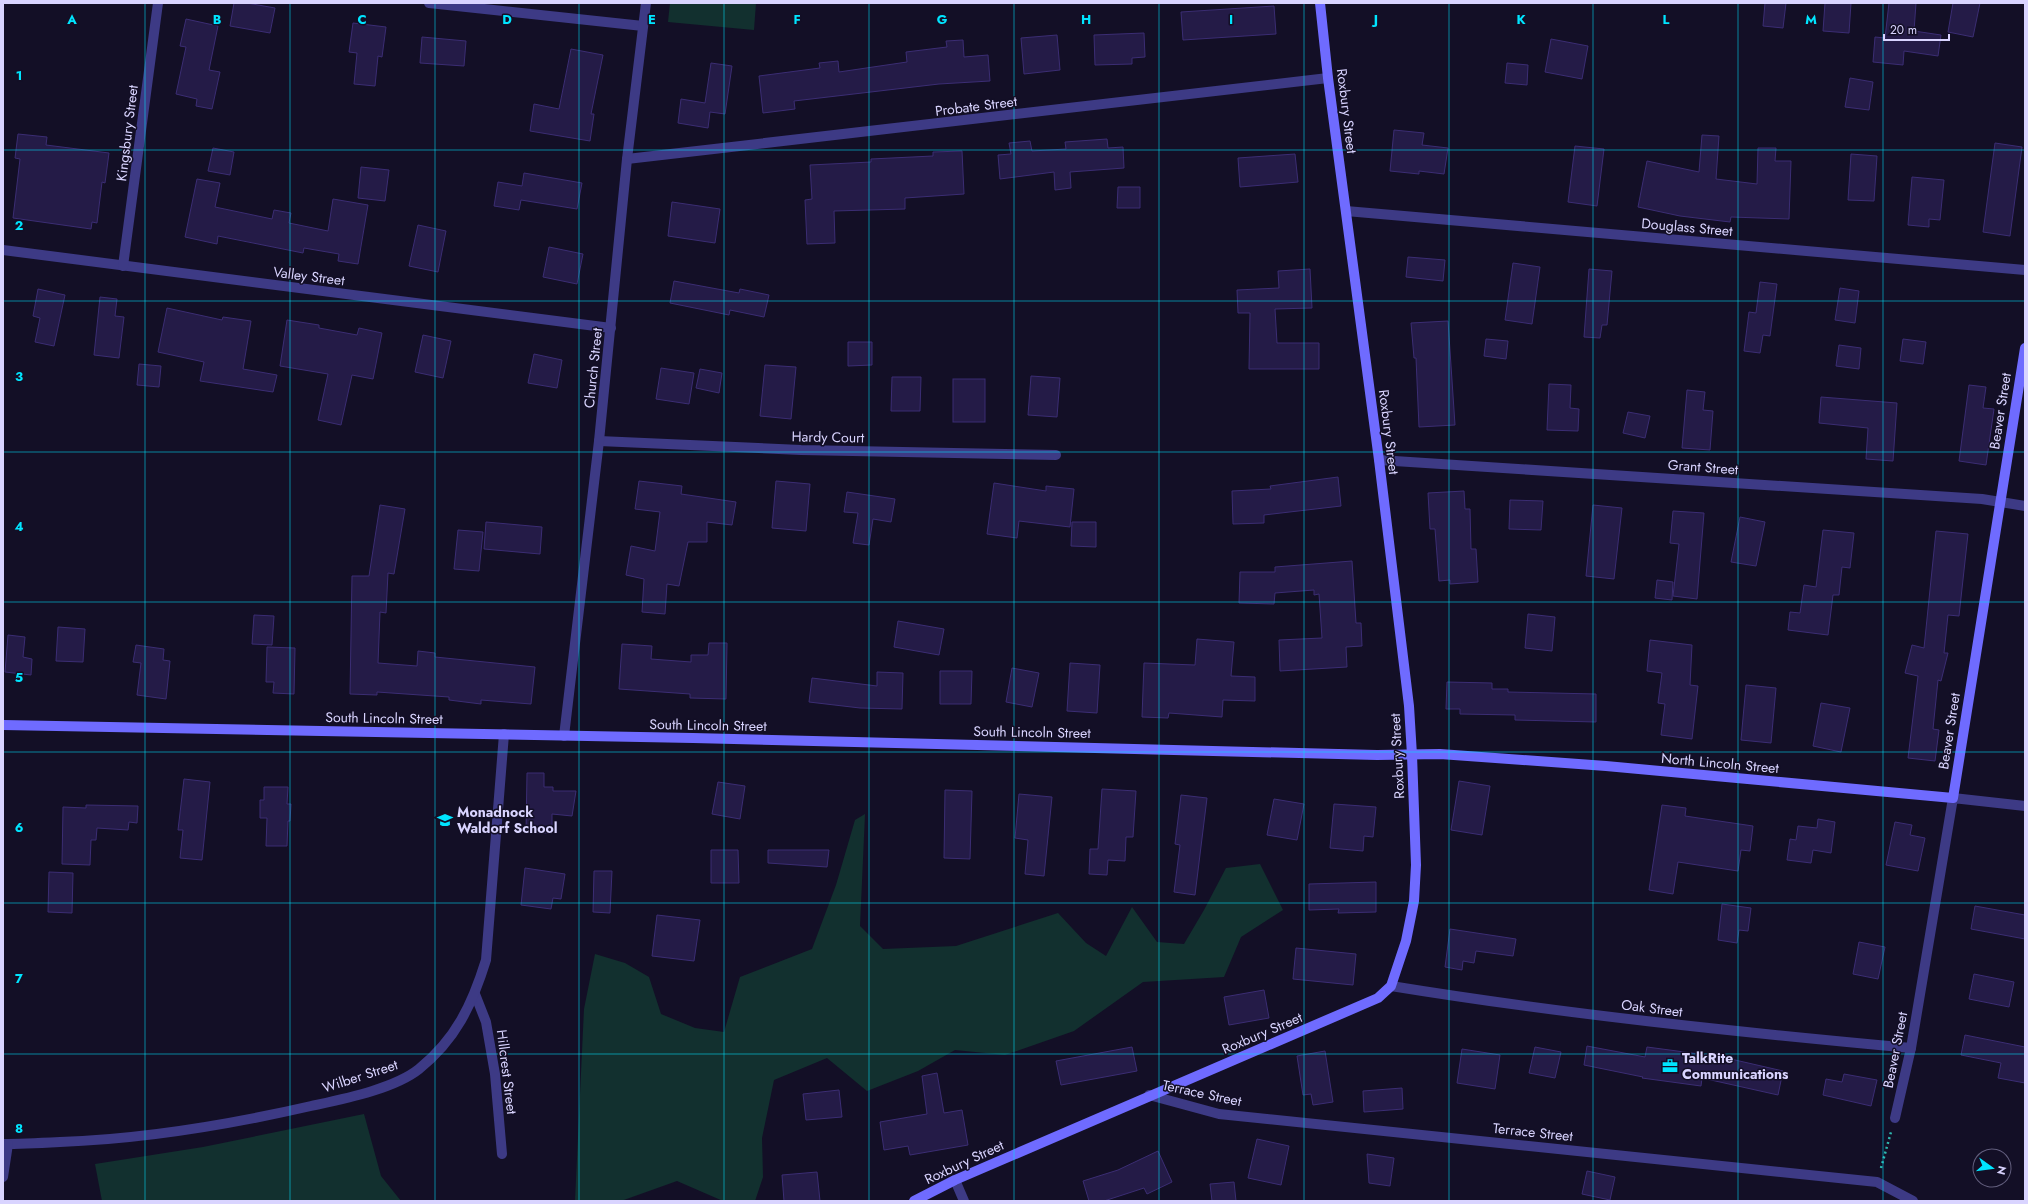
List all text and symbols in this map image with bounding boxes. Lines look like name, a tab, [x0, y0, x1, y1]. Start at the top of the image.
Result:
text: A	[66, 10, 77, 29]
text: B	[213, 10, 222, 29]
text: C	[357, 10, 367, 29]
text: D	[502, 10, 512, 29]
text: E	[648, 10, 656, 29]
text: F	[793, 10, 801, 29]
text: G	[937, 10, 948, 29]
text: H	[1081, 10, 1091, 29]
text: I	[1229, 10, 1233, 29]
text: J	[1371, 10, 1378, 29]
text: K	[1516, 10, 1526, 29]
text: L	[1663, 10, 1670, 29]
text: M	[1805, 10, 1817, 29]
scale bar	[1884, 16, 1949, 42]
text: 20 m	[1890, 21, 1917, 39]
text: 1	[16, 66, 22, 85]
street label: Roxbury Street	[1332, 67, 1362, 155]
street label: Kingsbury Street	[111, 83, 143, 182]
street label: Probate Street	[934, 91, 1019, 121]
street label: Douglass Street	[1641, 213, 1734, 241]
text: 2	[15, 216, 23, 235]
street label: Valley Street	[272, 262, 346, 290]
street label: Church Street	[579, 326, 607, 409]
text: 3	[15, 367, 23, 386]
street label: Beaver Street	[1984, 371, 2016, 451]
street label: Roxbury Street	[1374, 388, 1404, 476]
street label: Hardy Court	[792, 426, 865, 448]
street label: Grant Street	[1667, 455, 1740, 479]
text: 4	[14, 517, 24, 536]
text: 5	[15, 668, 23, 687]
street label: Beaver Street	[1933, 691, 1965, 771]
street label: South Lincoln Street	[325, 707, 443, 729]
street label: Roxbury Street	[1385, 712, 1409, 799]
street label: South Lincoln Street	[649, 714, 767, 736]
street label: South Lincoln Street	[973, 721, 1091, 743]
street label: North Lincoln Street	[1660, 748, 1780, 778]
place label: Monadnock Waldorf School	[457, 802, 557, 838]
school or university icon: Monadnock Waldorf School	[436, 811, 454, 829]
text: 6	[15, 818, 24, 837]
text: 7	[15, 969, 23, 988]
street label: Oak Street	[1620, 994, 1684, 1022]
street label: Roxbury Street	[1219, 1007, 1306, 1059]
street label: Beaver Street	[1878, 1010, 1912, 1090]
street label: Hillcrest Street	[492, 1028, 522, 1116]
place label: TalkRite Communications	[1682, 1048, 1789, 1084]
street label: Wilber Street	[320, 1054, 401, 1098]
office icon: TalkRite Communications	[1661, 1057, 1679, 1075]
street label: Terrace Street	[1161, 1075, 1244, 1111]
street label: Terrace Street	[1492, 1118, 1575, 1146]
text: 8	[15, 1119, 23, 1138]
street label: Roxbury Street	[921, 1135, 1008, 1189]
north arrow	[1972, 1148, 2012, 1188]
text: N	[1993, 1164, 2011, 1177]

